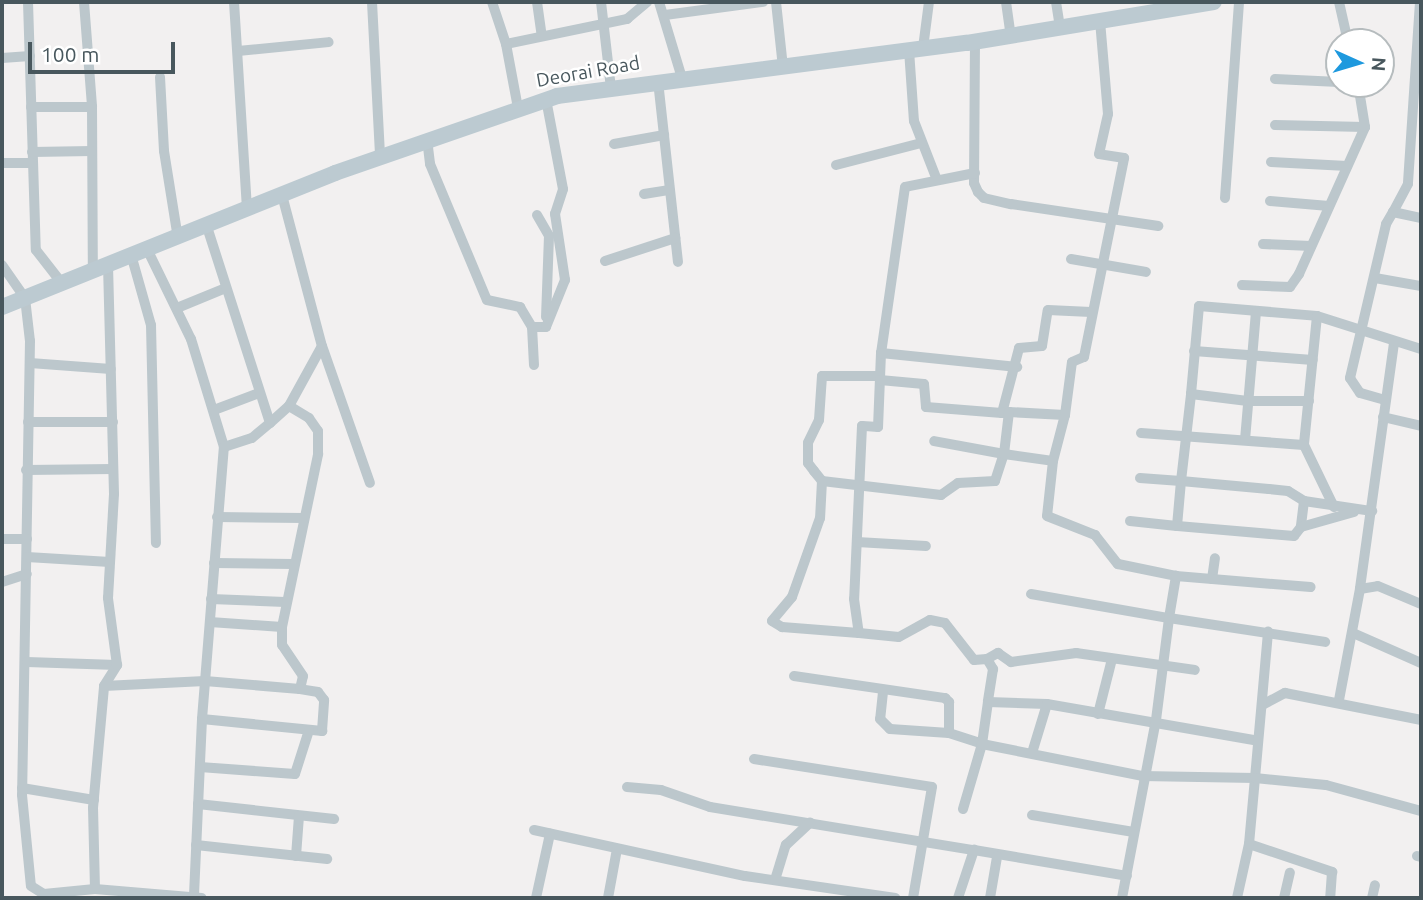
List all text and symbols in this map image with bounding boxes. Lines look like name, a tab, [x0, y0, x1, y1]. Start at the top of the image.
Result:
scale bar	[32, 28, 178, 72]
north arrow	[1325, 28, 1395, 98]
text: 100 m	[41, 42, 99, 66]
street label: Deorai Road	[534, 52, 642, 92]
text: N	[1367, 56, 1390, 72]

